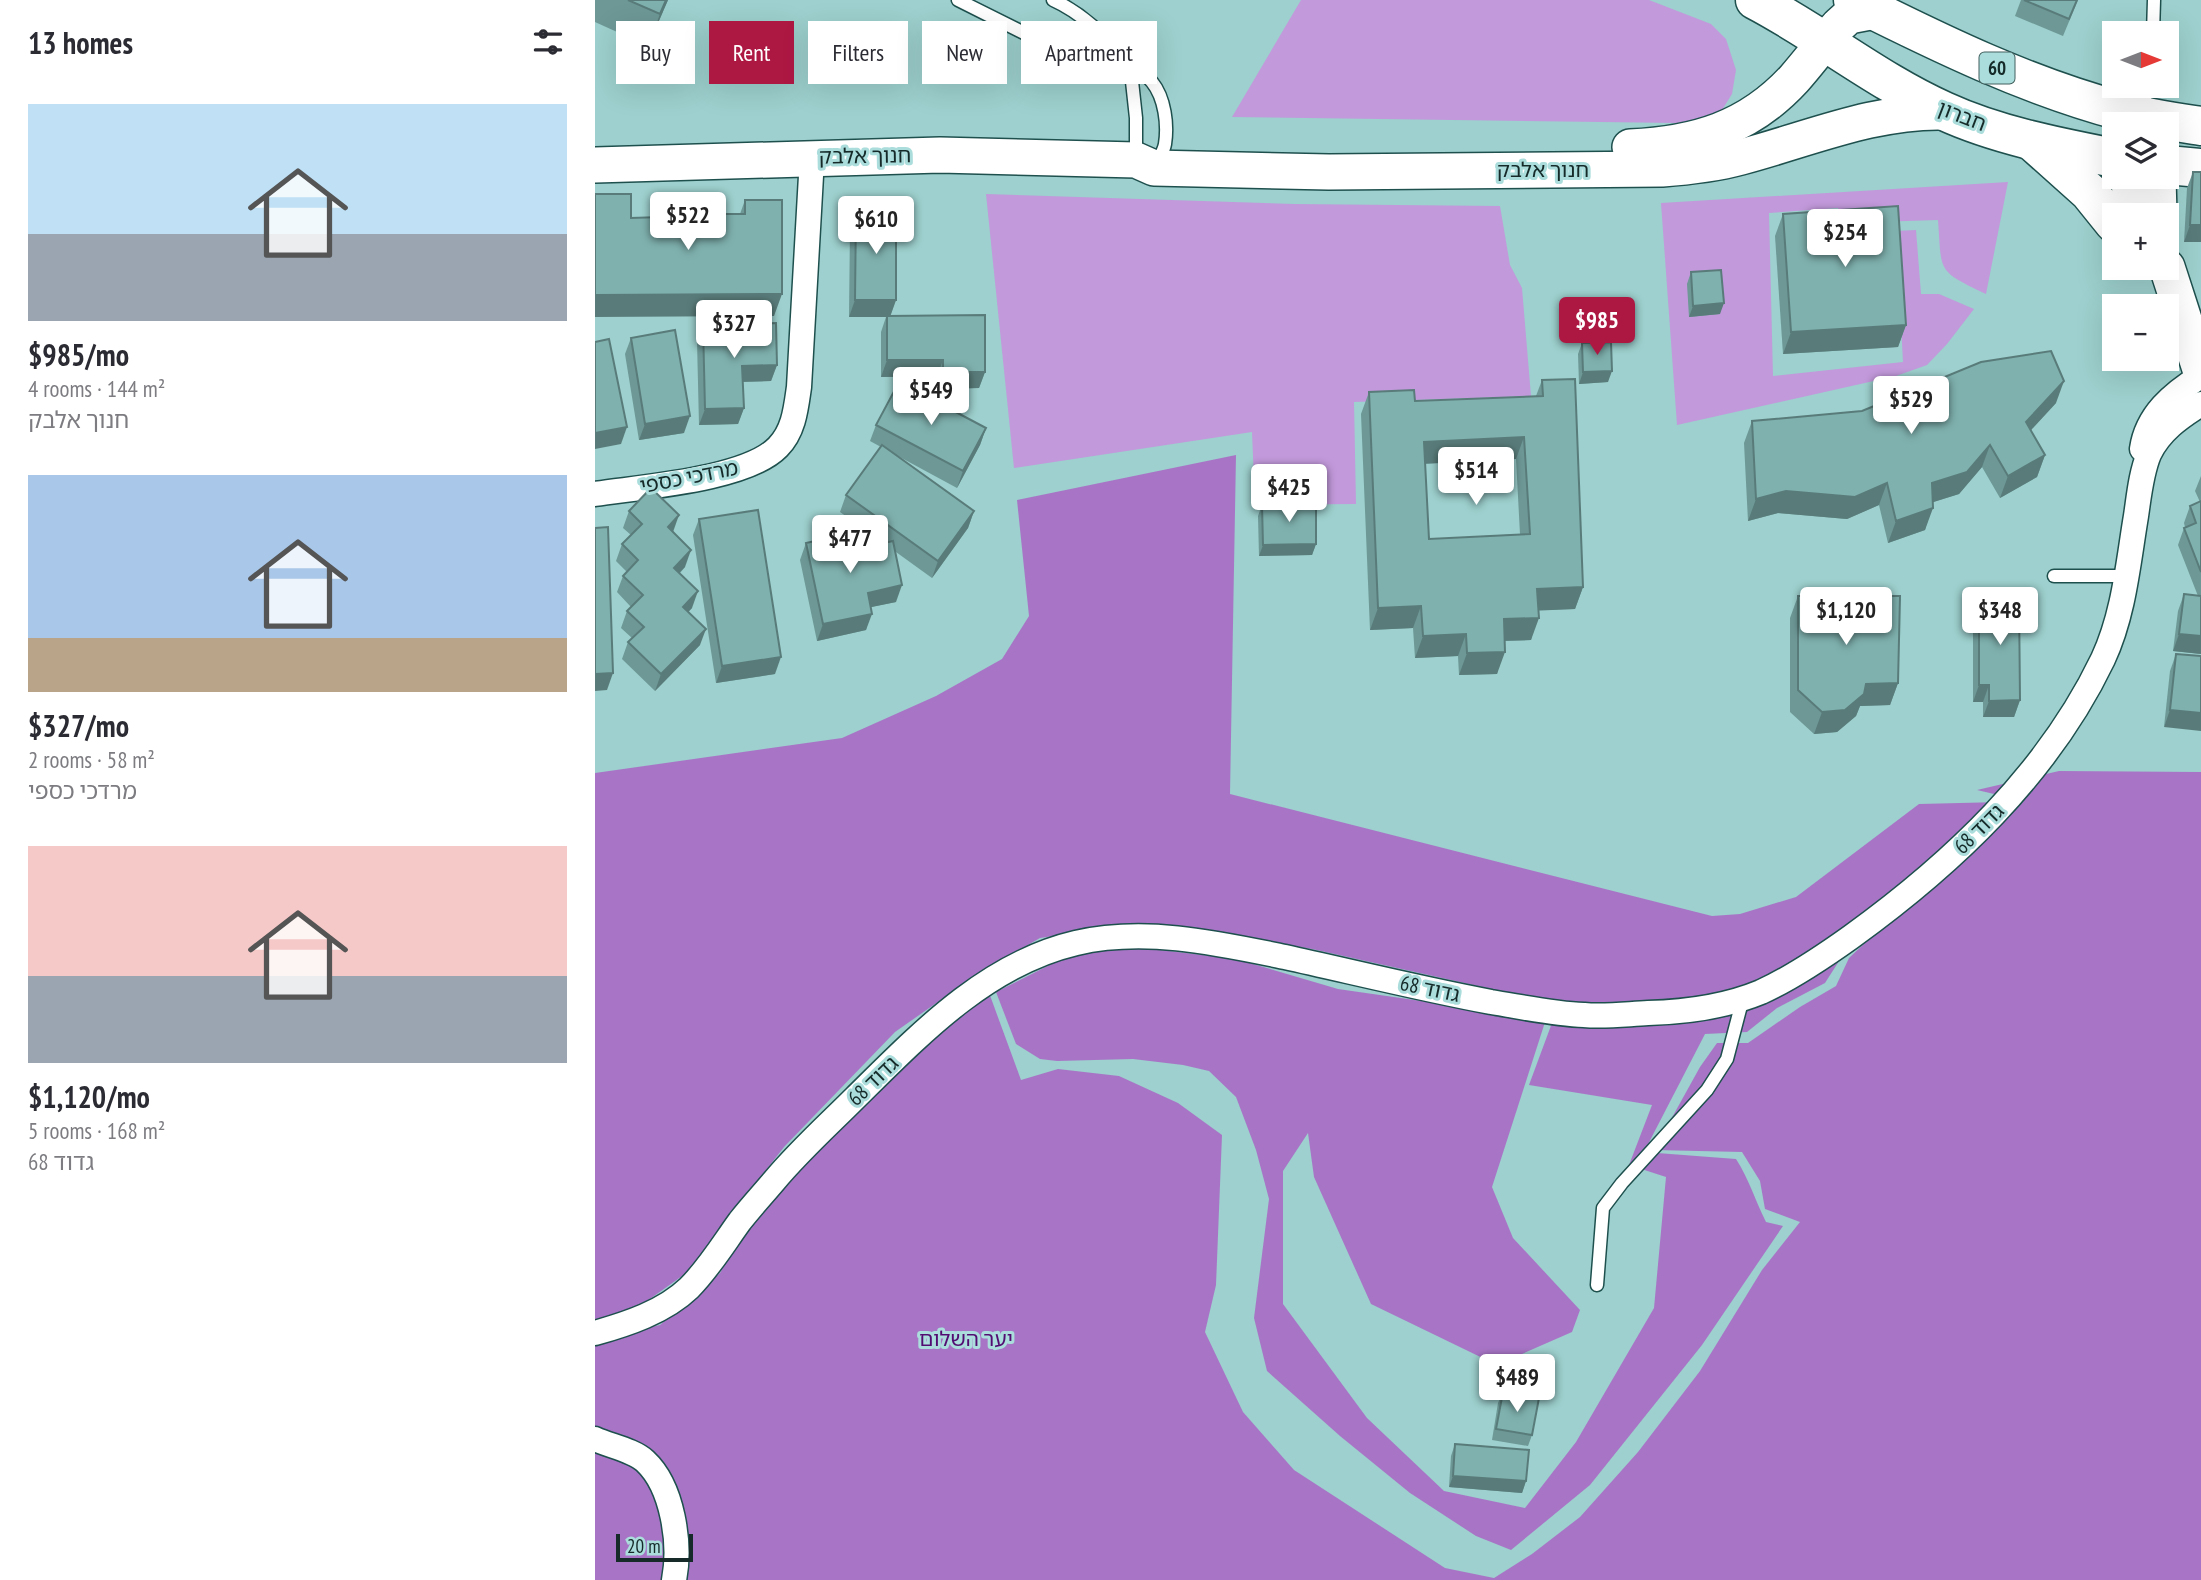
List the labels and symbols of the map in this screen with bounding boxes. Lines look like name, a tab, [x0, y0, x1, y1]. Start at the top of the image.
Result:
north arrow	[2102, 21, 2179, 98]
road number: 60	[1979, 52, 2015, 83]
street label: חברון	[1934, 94, 1990, 137]
street label: חנוך אלבק	[818, 141, 911, 170]
street label: חנוך אלבק	[1497, 156, 1589, 183]
pin: $522	[647, 192, 729, 252]
pin: $610	[835, 196, 917, 256]
pin: $254	[1804, 210, 1886, 269]
pin: $985	[1556, 298, 1638, 357]
pin: $327	[693, 300, 775, 360]
pin: $549	[890, 368, 972, 427]
pin: $529	[1870, 376, 1952, 436]
pin: $514	[1435, 448, 1517, 507]
street label: מרדכי כספי	[638, 454, 740, 499]
pin: $425	[1248, 464, 1330, 524]
pin: $477	[809, 516, 891, 575]
pin: $1,120	[1789, 588, 1903, 647]
pin: $348	[1959, 588, 2041, 647]
street label: גדוד 68	[1948, 798, 2010, 860]
street label: גדוד 68	[1398, 969, 1463, 1008]
street label: גדוד 68	[842, 1050, 904, 1111]
park label: יער השלום	[919, 1325, 1013, 1352]
pin: $489	[1476, 1354, 1558, 1414]
scale bar	[616, 1531, 693, 1563]

